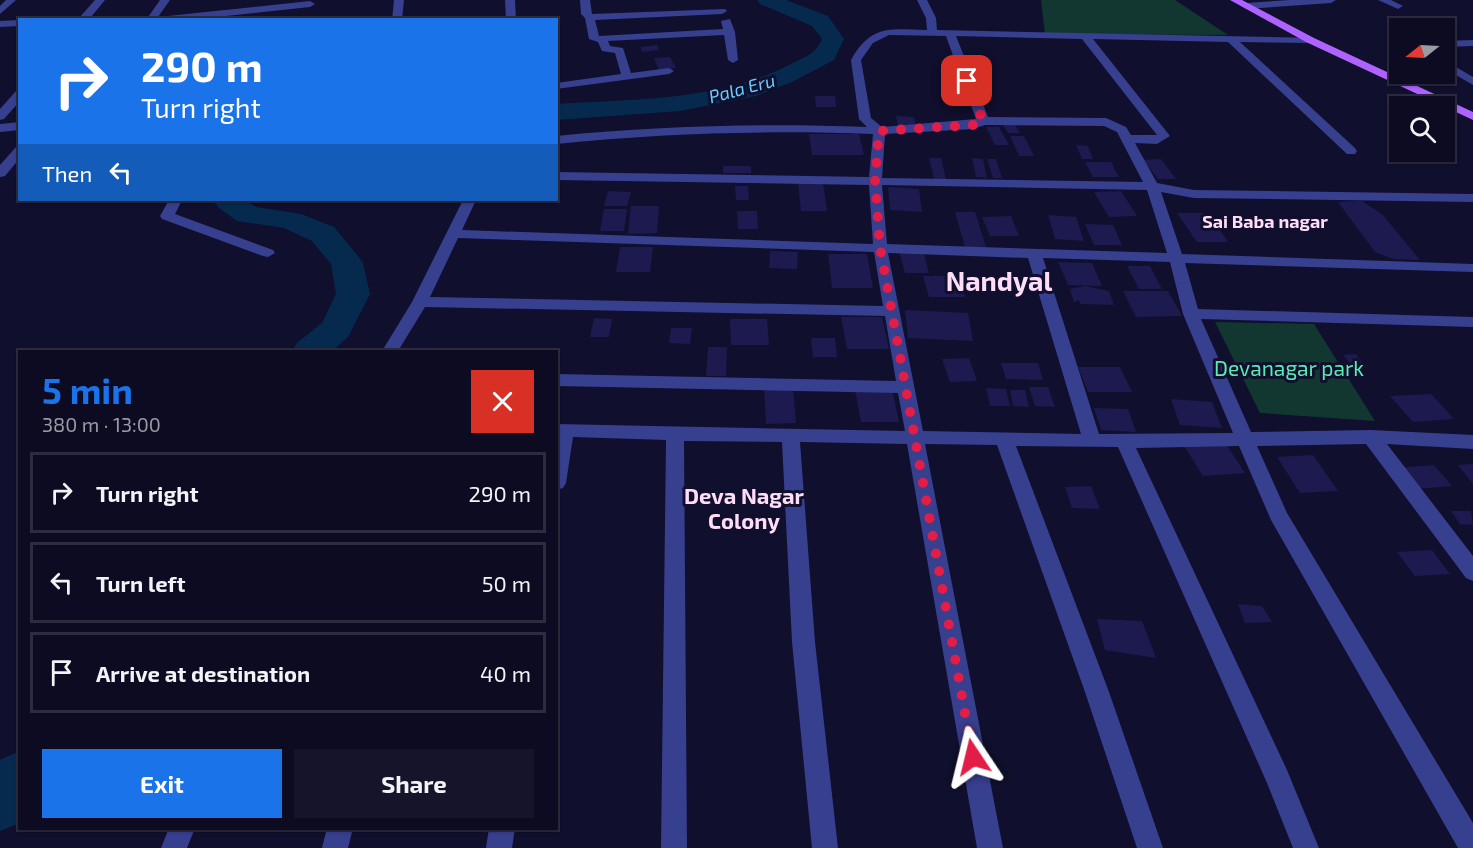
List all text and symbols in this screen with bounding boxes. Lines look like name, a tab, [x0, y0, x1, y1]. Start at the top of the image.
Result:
north arrow	[1389, 18, 1455, 84]
map controls	[1389, 18, 1455, 162]
text: 290 m	[141, 40, 263, 90]
icon: right	[42, 42, 120, 120]
pin	[941, 55, 992, 106]
icon: arrive	[950, 64, 983, 97]
water label: Pala Eru	[706, 69, 777, 107]
text: Turn right	[141, 91, 261, 123]
button: search	[1389, 96, 1455, 162]
icon: left	[104, 156, 137, 189]
text: Then	[42, 160, 92, 186]
district label: Sai Baba nagar	[1202, 210, 1328, 232]
district label: Nandyal	[946, 264, 1052, 297]
park label: Devanagar park	[1214, 355, 1364, 380]
text: 5 min	[42, 368, 133, 411]
button: close	[471, 370, 534, 433]
text: 380 m · 13:00	[42, 412, 161, 436]
icon: right	[45, 476, 78, 509]
text: Turn right	[96, 480, 198, 506]
text: 290 m	[469, 480, 531, 506]
district label: Deva Nagar Colony	[684, 482, 805, 534]
icon: left	[45, 566, 78, 599]
text: Turn left	[96, 570, 185, 596]
text: 50 m	[482, 570, 531, 596]
icon: arrive	[45, 656, 78, 689]
text: Arrive at destination	[96, 660, 310, 686]
text: 40 m	[480, 660, 531, 686]
position arrow	[941, 725, 1005, 789]
button: Exit	[42, 749, 282, 818]
button: Share	[294, 749, 534, 818]

